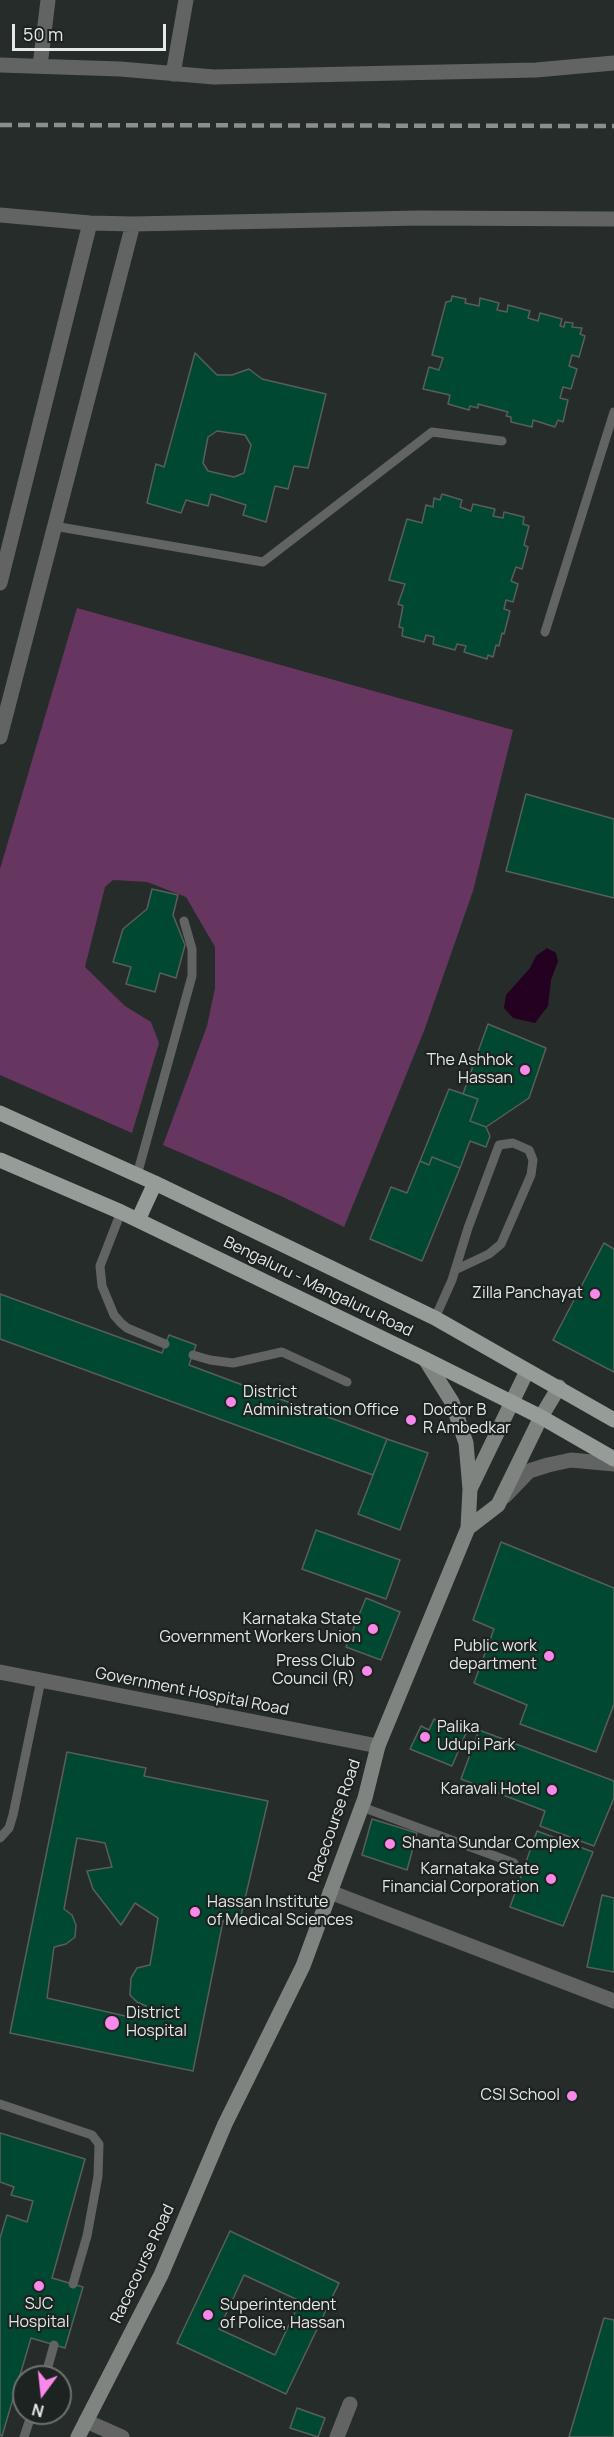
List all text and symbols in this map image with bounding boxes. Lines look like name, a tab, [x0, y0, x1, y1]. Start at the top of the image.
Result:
scale bar	[15, 12, 170, 50]
text: 50 m	[23, 22, 63, 46]
place label: The Ashhok Hassan	[426, 1051, 513, 1089]
marker: The Ashhok Hassan	[518, 1063, 532, 1077]
street label: Bengaluru - Mangaluru Road	[220, 1233, 416, 1341]
place label: Zilla Panchayat	[472, 1284, 583, 1304]
marker: Zilla Panchayat	[588, 1287, 602, 1301]
place label: District Administration Office	[243, 1383, 399, 1421]
marker: District Administration Office	[224, 1395, 238, 1409]
place label: Doctor B R Ambedkar	[423, 1401, 511, 1439]
marker: Doctor B R Ambedkar	[404, 1413, 418, 1427]
place label: Karnataka State Government Workers Union	[160, 1610, 361, 1648]
marker: Karnataka State Government Workers Union	[366, 1622, 380, 1636]
place label: Public work department	[449, 1637, 537, 1675]
marker: Public work department	[542, 1649, 556, 1663]
place label: Press Club Council (R)	[272, 1652, 355, 1690]
street label: Government Hospital Road	[94, 1664, 290, 1720]
marker: Press Club Council (R)	[360, 1664, 374, 1678]
place label: Palika Udupi Park	[437, 1718, 516, 1756]
marker: Palika Udupi Park	[418, 1730, 432, 1744]
street label: Racecourse Road	[305, 1757, 365, 1885]
place label: Karavali Hotel	[441, 1780, 540, 1800]
marker: Karavali Hotel	[545, 1783, 559, 1797]
place label: Shanta Sundar Complex	[402, 1834, 580, 1854]
marker: Shanta Sundar Complex	[383, 1837, 397, 1851]
place label: Karnataka State Financial Corporation	[382, 1860, 539, 1898]
marker: Karnataka State Financial Corporation	[544, 1872, 558, 1886]
place label: Hassan Institute of Medical Sciences	[207, 1893, 353, 1931]
marker: Hassan Institute of Medical Sciences	[188, 1905, 202, 1919]
place label: District Hospital	[126, 2004, 187, 2042]
marker: District Hospital	[103, 2014, 121, 2032]
place label: CSI School	[480, 2086, 560, 2106]
marker: CSI School	[565, 2089, 579, 2103]
street label: Racecourse Road	[107, 2202, 179, 2326]
marker: SJC Hospital	[32, 2279, 46, 2293]
place label: SJC Hospital	[9, 2295, 69, 2333]
place label: Superintendent of Police, Hassan	[220, 2296, 345, 2334]
marker: Superintendent of Police, Hassan	[201, 2308, 215, 2322]
north arrow	[12, 2365, 72, 2425]
text: N	[29, 2398, 46, 2423]

